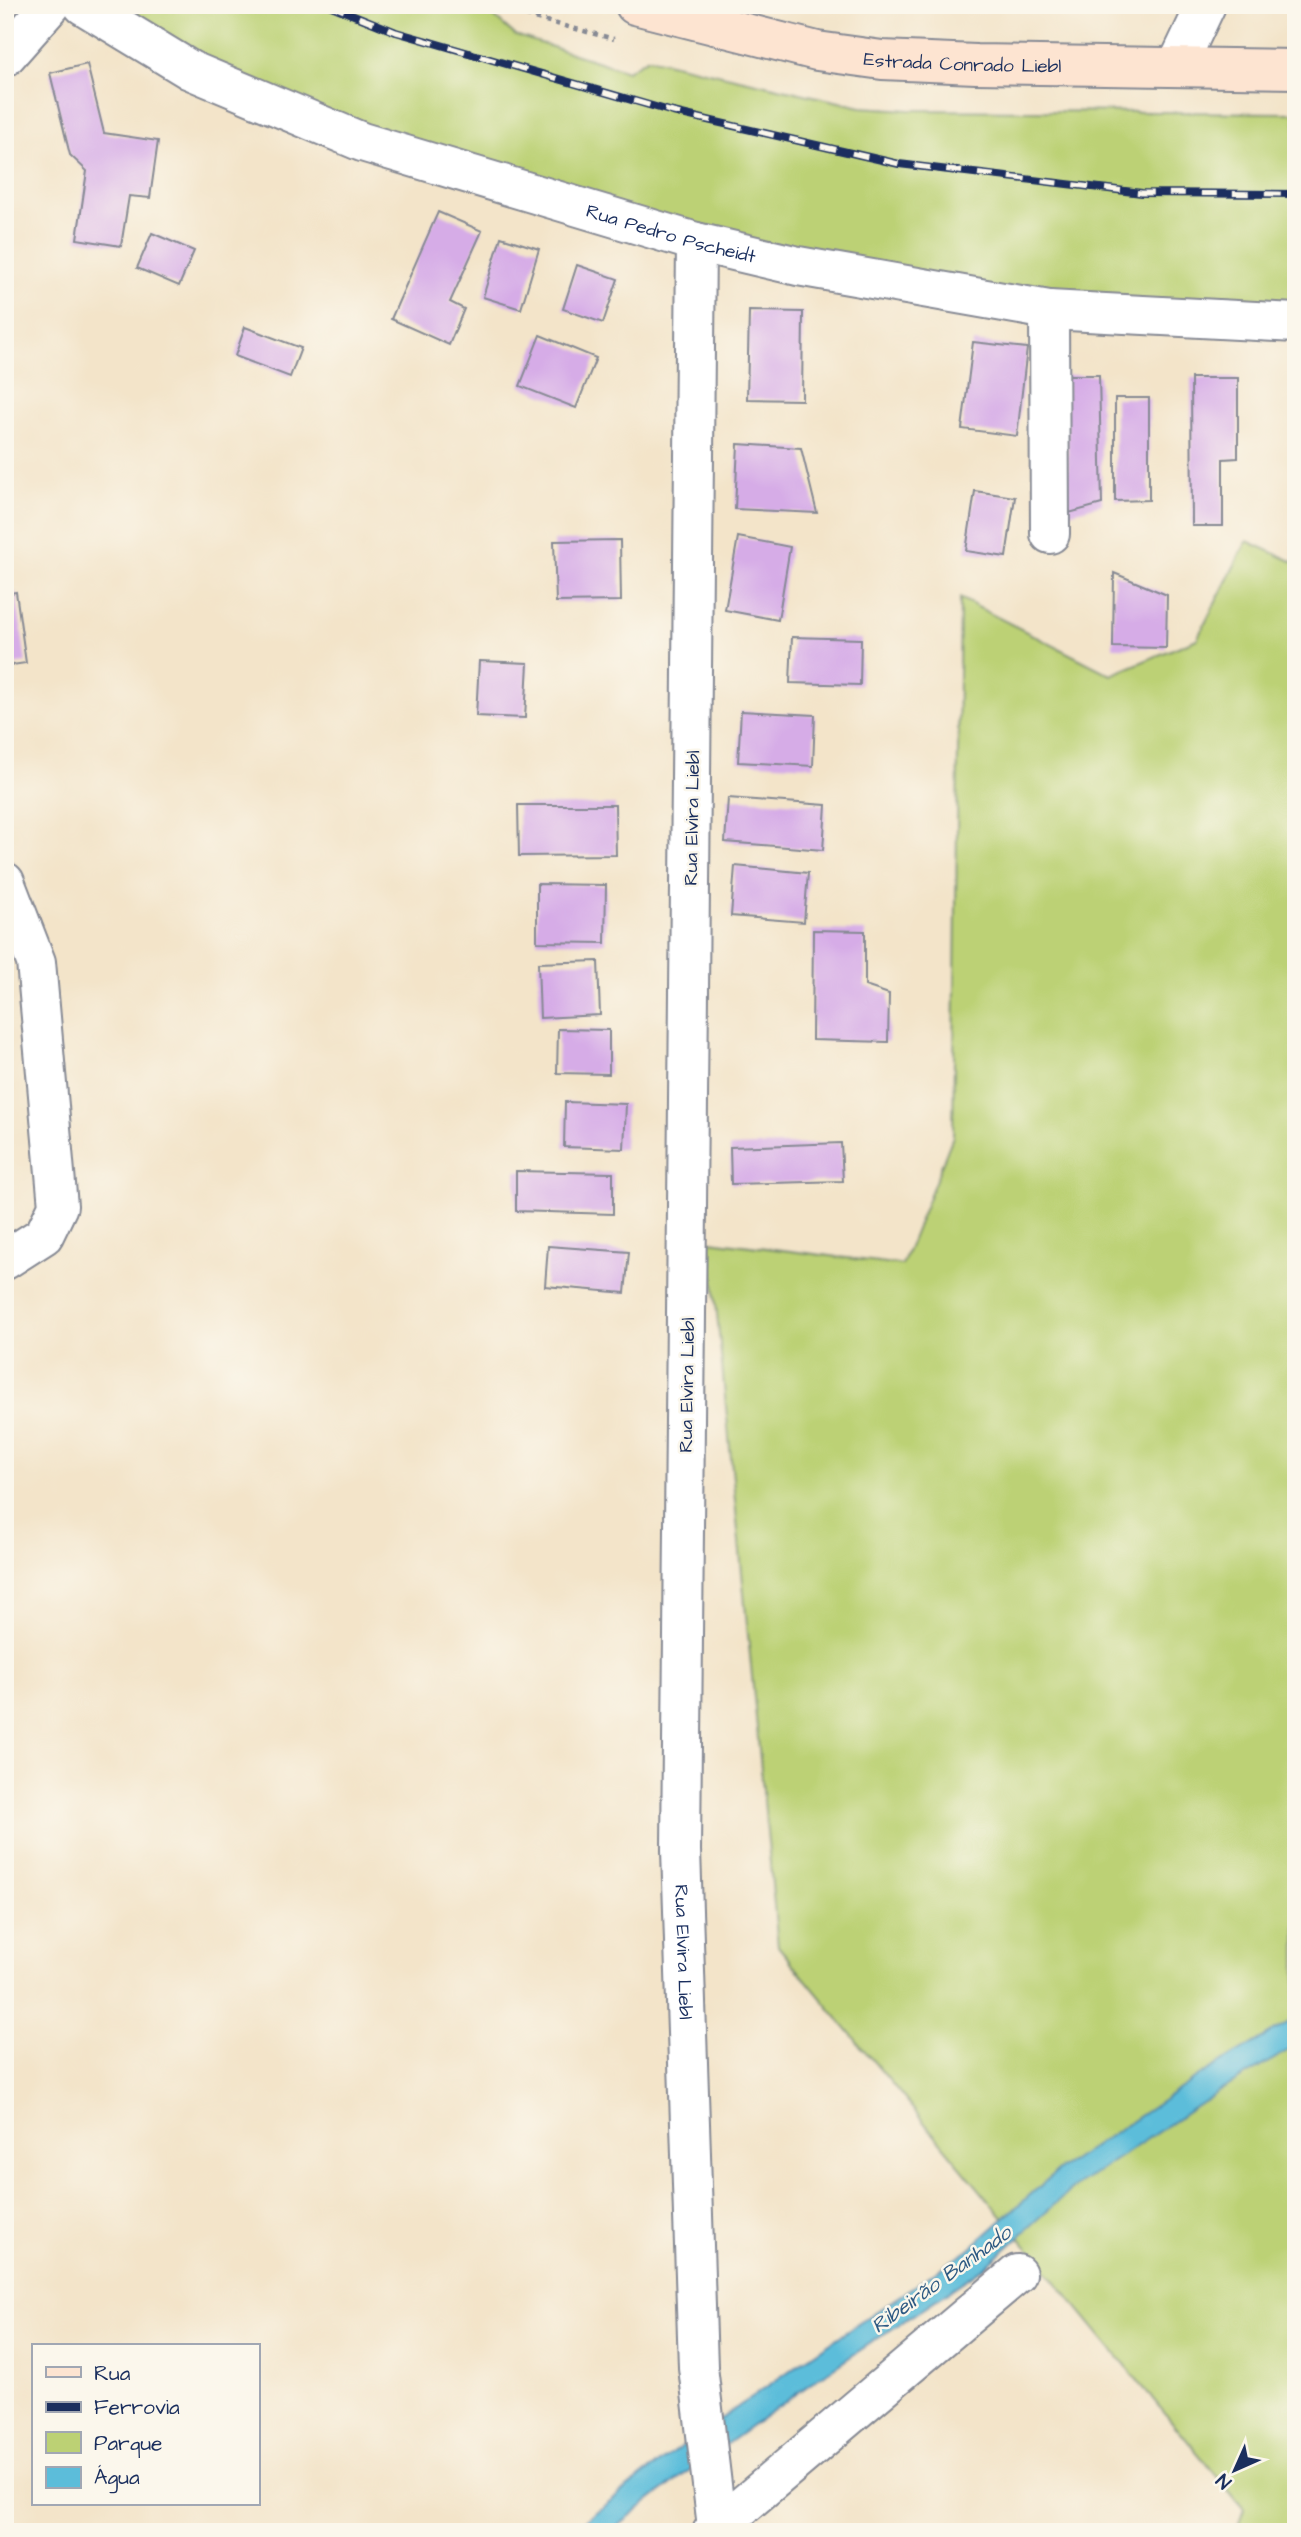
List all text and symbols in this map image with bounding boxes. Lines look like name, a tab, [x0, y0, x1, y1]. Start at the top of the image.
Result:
street label: Estrada Conrado Liebl	[862, 46, 1062, 80]
street label: Rua Pedro Pscheidt	[583, 198, 759, 271]
street label: Rua Elvira Liebl	[678, 750, 707, 886]
street label: Rua Elvira Liebl	[673, 1317, 702, 1453]
street label: Rua Elvira Liebl	[667, 1884, 699, 2020]
water label: Ribeirão Banhado	[865, 2217, 1019, 2340]
legend	[32, 2344, 259, 2506]
text: Rua	[94, 2359, 131, 2388]
text: Ferrovia	[94, 2393, 180, 2422]
text: Parque	[94, 2429, 162, 2458]
north arrow	[1200, 2436, 1270, 2506]
text: Água	[94, 2463, 140, 2494]
text: N	[1210, 2467, 1238, 2495]

